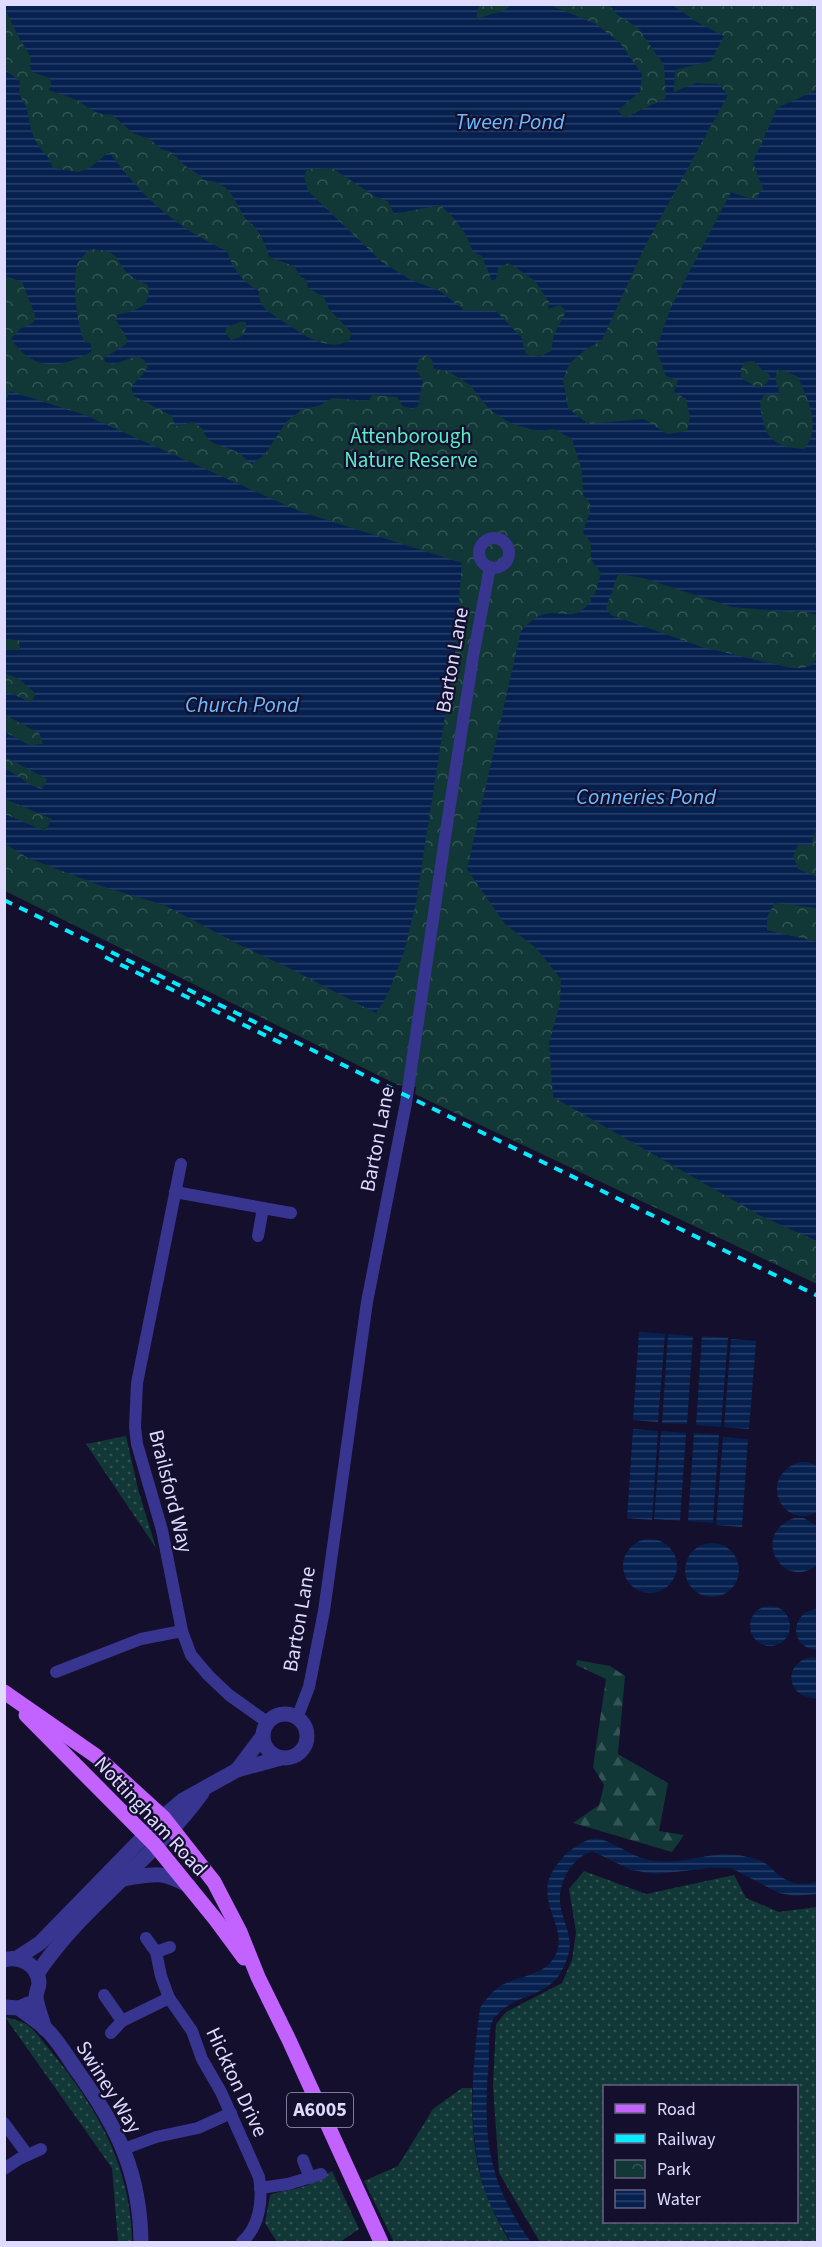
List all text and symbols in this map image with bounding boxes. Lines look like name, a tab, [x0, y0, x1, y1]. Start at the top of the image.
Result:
water label: Tween Pond	[455, 106, 566, 138]
park label: Attenborough Nature Reserve	[344, 421, 478, 475]
street label: Barton Lane	[428, 605, 476, 715]
water label: Church Pond	[185, 689, 300, 721]
water label: Conneries Pond	[576, 781, 717, 813]
street label: Barton Lane	[352, 1084, 402, 1194]
street label: Brailsford Way	[141, 1426, 201, 1556]
street label: Barton Lane	[275, 1564, 323, 1674]
street label: Nottingham Road	[87, 1749, 215, 1883]
street label: Hickton Drive	[199, 2022, 275, 2142]
street label: Swiney Way	[69, 2035, 149, 2139]
legend	[603, 2085, 798, 2223]
road number: A6005	[287, 2093, 353, 2127]
text: Road	[657, 2097, 696, 2122]
text: Railway	[657, 2127, 716, 2152]
text: Park	[657, 2157, 691, 2182]
text: Water	[657, 2187, 701, 2212]

